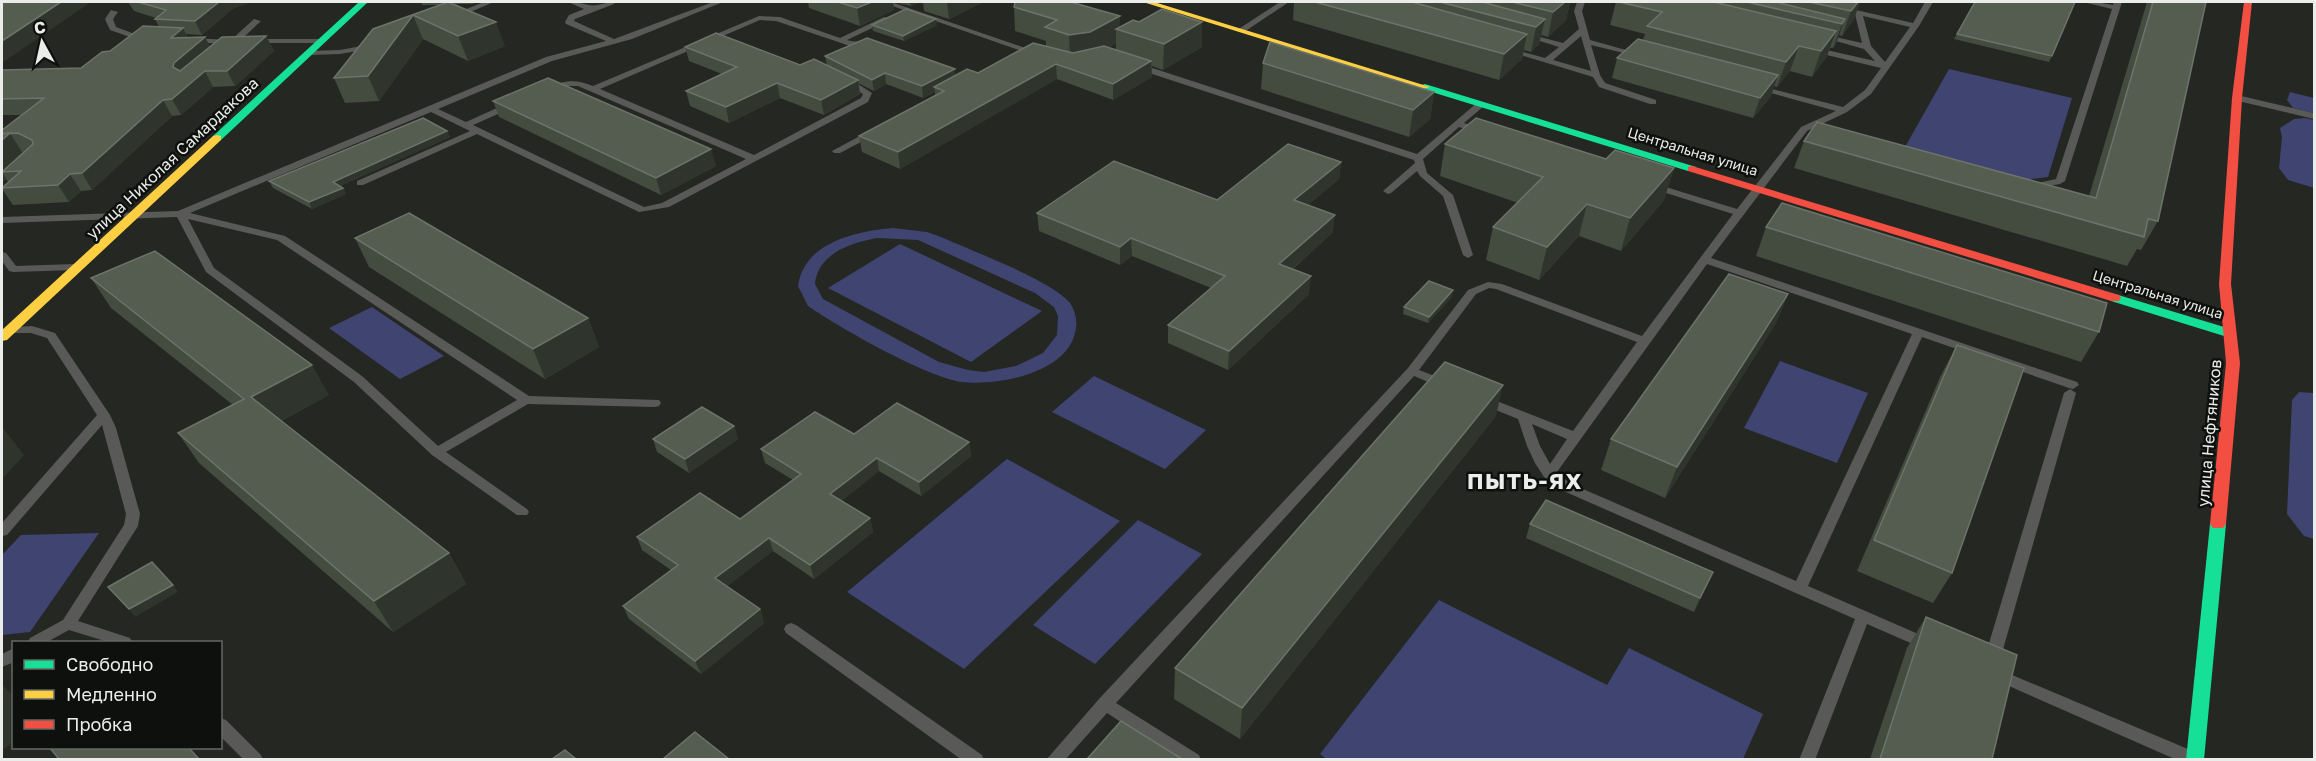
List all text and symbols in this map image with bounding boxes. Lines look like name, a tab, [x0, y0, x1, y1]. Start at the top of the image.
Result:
north arrow	[12, 12, 72, 72]
text: С	[33, 16, 47, 38]
street label: улица Николая Самардакова	[82, 73, 262, 243]
street label: Центральная улица	[1626, 123, 1760, 179]
street label: Центральная улица	[2091, 266, 2225, 322]
street label: улица Нефтяников	[2193, 358, 2225, 508]
district label: ПЫТЬ-ЯХ	[1467, 467, 1583, 494]
legend	[12, 641, 222, 749]
text: Свободно	[66, 653, 153, 675]
text: Медленно	[66, 683, 157, 705]
text: Пробка	[66, 713, 132, 735]

